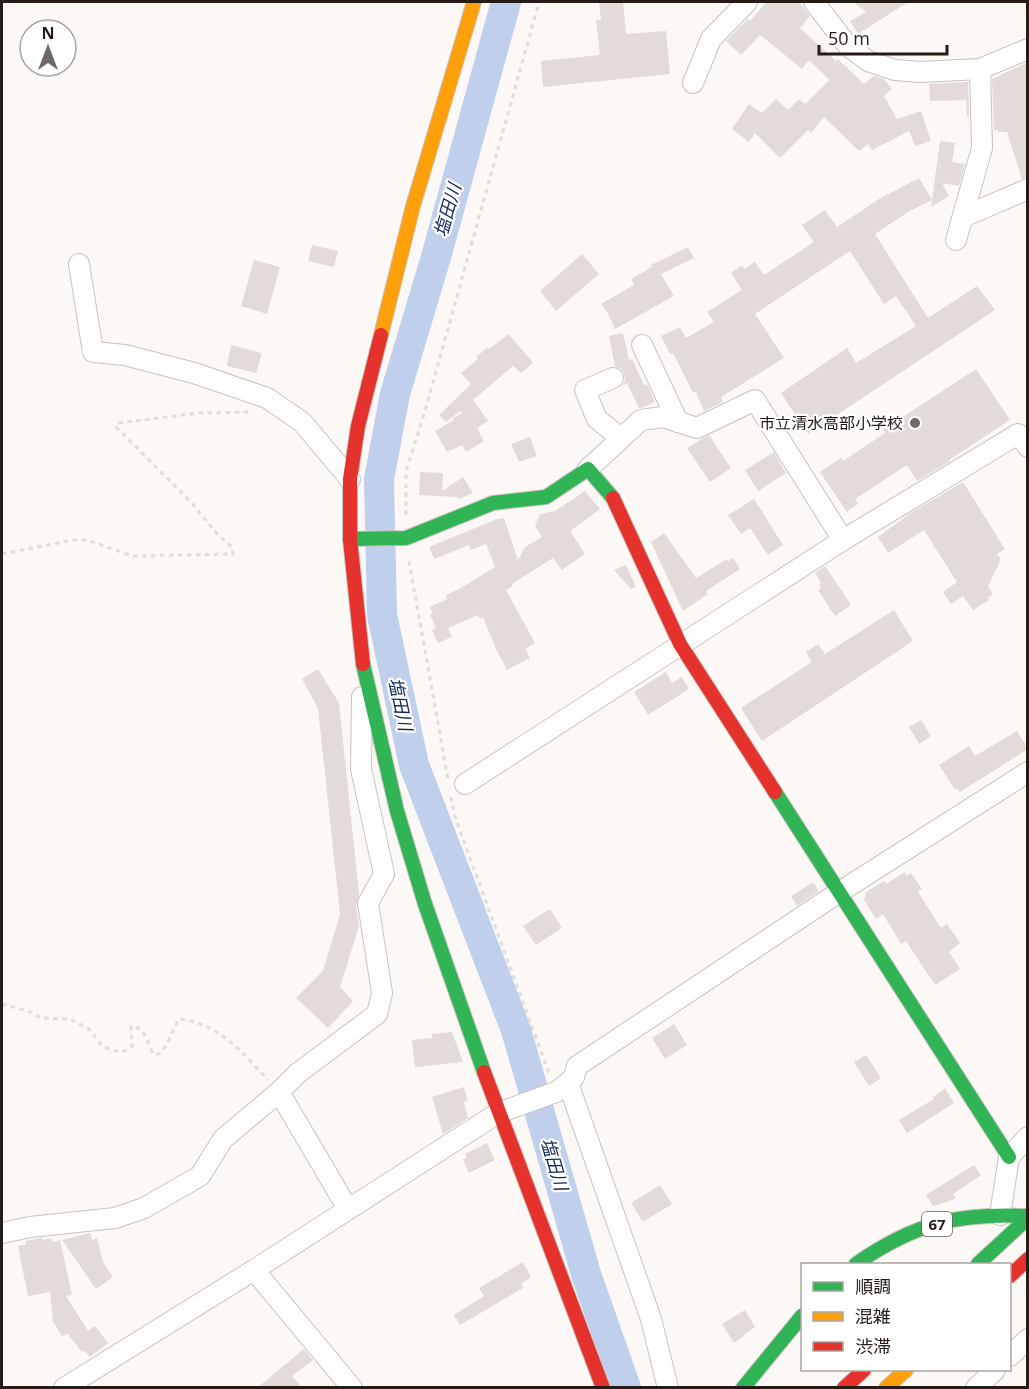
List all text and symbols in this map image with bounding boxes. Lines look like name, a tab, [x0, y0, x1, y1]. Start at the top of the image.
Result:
north arrow	[18, 18, 78, 78]
scale bar	[819, 18, 946, 56]
text: N	[41, 22, 55, 44]
text: 50 m	[828, 26, 870, 50]
water label: 塩田川	[428, 179, 467, 239]
place label: 市立清水高部小学校	[759, 412, 903, 434]
marker: 市立清水高部小学校	[908, 416, 922, 430]
water label: 塩田川	[384, 675, 419, 735]
water label: 塩田川	[536, 1135, 575, 1195]
road number: 67	[922, 1212, 952, 1236]
legend	[801, 1263, 1011, 1371]
text: 順調	[855, 1274, 891, 1298]
text: 混雑	[855, 1304, 891, 1328]
text: 渋滞	[855, 1334, 891, 1358]

